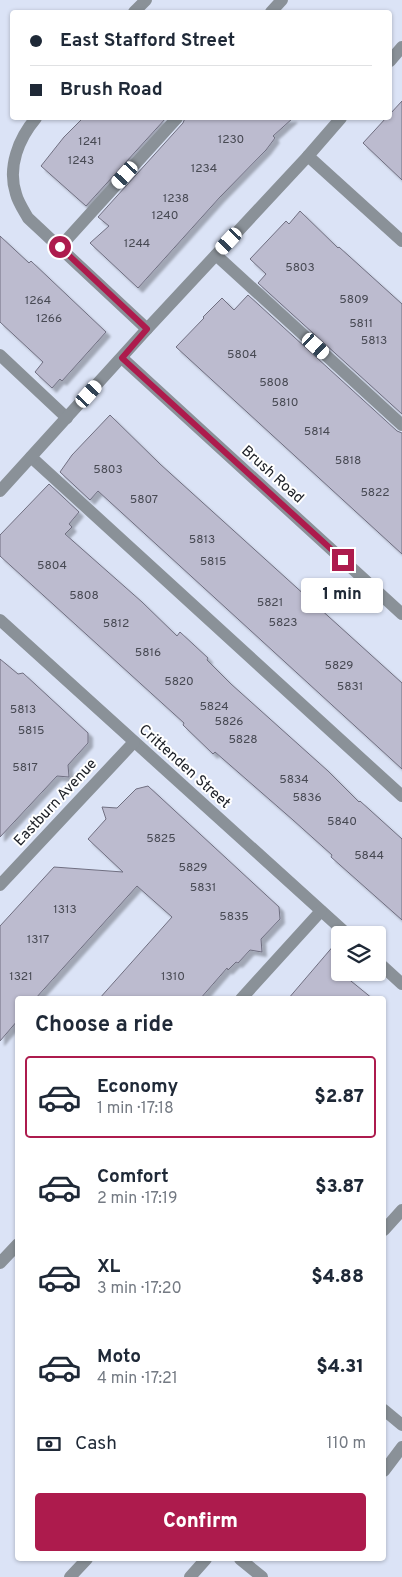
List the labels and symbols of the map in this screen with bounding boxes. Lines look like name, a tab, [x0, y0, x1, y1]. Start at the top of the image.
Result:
house number: 1230	[218, 132, 244, 148]
house number: 1241	[78, 134, 102, 150]
house number: 1243	[68, 153, 94, 169]
car	[109, 159, 140, 191]
house number: 1234	[191, 161, 217, 177]
house number: 1238	[163, 191, 189, 207]
house number: 1240	[152, 208, 178, 224]
car	[213, 225, 244, 257]
route start	[49, 236, 71, 258]
house number: 1244	[124, 236, 150, 252]
house number: 5803	[285, 260, 315, 276]
house number: 5809	[339, 292, 369, 308]
house number: 1264	[25, 293, 51, 309]
house number: 1266	[36, 311, 62, 327]
house number: 5811	[349, 316, 373, 332]
car	[299, 330, 332, 362]
house number: 5813	[361, 333, 387, 349]
house number: 5804	[227, 347, 257, 363]
house number: 5808	[259, 375, 289, 391]
car	[73, 378, 104, 410]
house number: 5810	[272, 395, 298, 411]
house number: 5814	[304, 424, 330, 440]
street label: Brush Road	[237, 442, 307, 508]
house number: 5818	[335, 453, 361, 469]
house number: 5803	[93, 462, 123, 478]
house number: 5822	[360, 485, 390, 501]
house number: 5807	[130, 492, 158, 508]
house number: 5813	[189, 532, 215, 548]
route end	[332, 549, 354, 571]
house number: 5815	[200, 554, 226, 570]
house number: 5804	[37, 558, 67, 574]
callout: 1 min	[302, 578, 384, 612]
house number: 5808	[69, 588, 99, 604]
house number: 5821	[257, 595, 283, 611]
house number: 5823	[268, 615, 298, 631]
house number: 5812	[103, 616, 129, 632]
house number: 5816	[135, 645, 161, 661]
house number: 5829	[324, 658, 354, 674]
house number: 5820	[164, 674, 194, 690]
house number: 5831	[337, 679, 363, 695]
house number: 5824	[199, 699, 229, 715]
house number: 5813	[10, 702, 36, 718]
house number: 5826	[214, 714, 244, 730]
street label: Crittenden Street	[134, 721, 234, 813]
house number: 5815	[18, 723, 44, 739]
house number: 5828	[228, 732, 258, 748]
street label: Eastburn Avenue	[11, 755, 102, 851]
house number: 5817	[12, 760, 38, 776]
house number: 5834	[279, 772, 309, 788]
house number: 5836	[292, 790, 322, 806]
house number: 5840	[327, 814, 357, 830]
house number: 5825	[146, 831, 176, 847]
house number: 5844	[354, 848, 384, 864]
house number: 5829	[178, 860, 208, 876]
house number: 5831	[190, 880, 216, 896]
house number: 1313	[53, 902, 77, 918]
house number: 5835	[219, 909, 249, 925]
house number: 1317	[27, 932, 49, 948]
house number: 1321	[9, 969, 33, 985]
house number: 1310	[161, 969, 185, 985]

